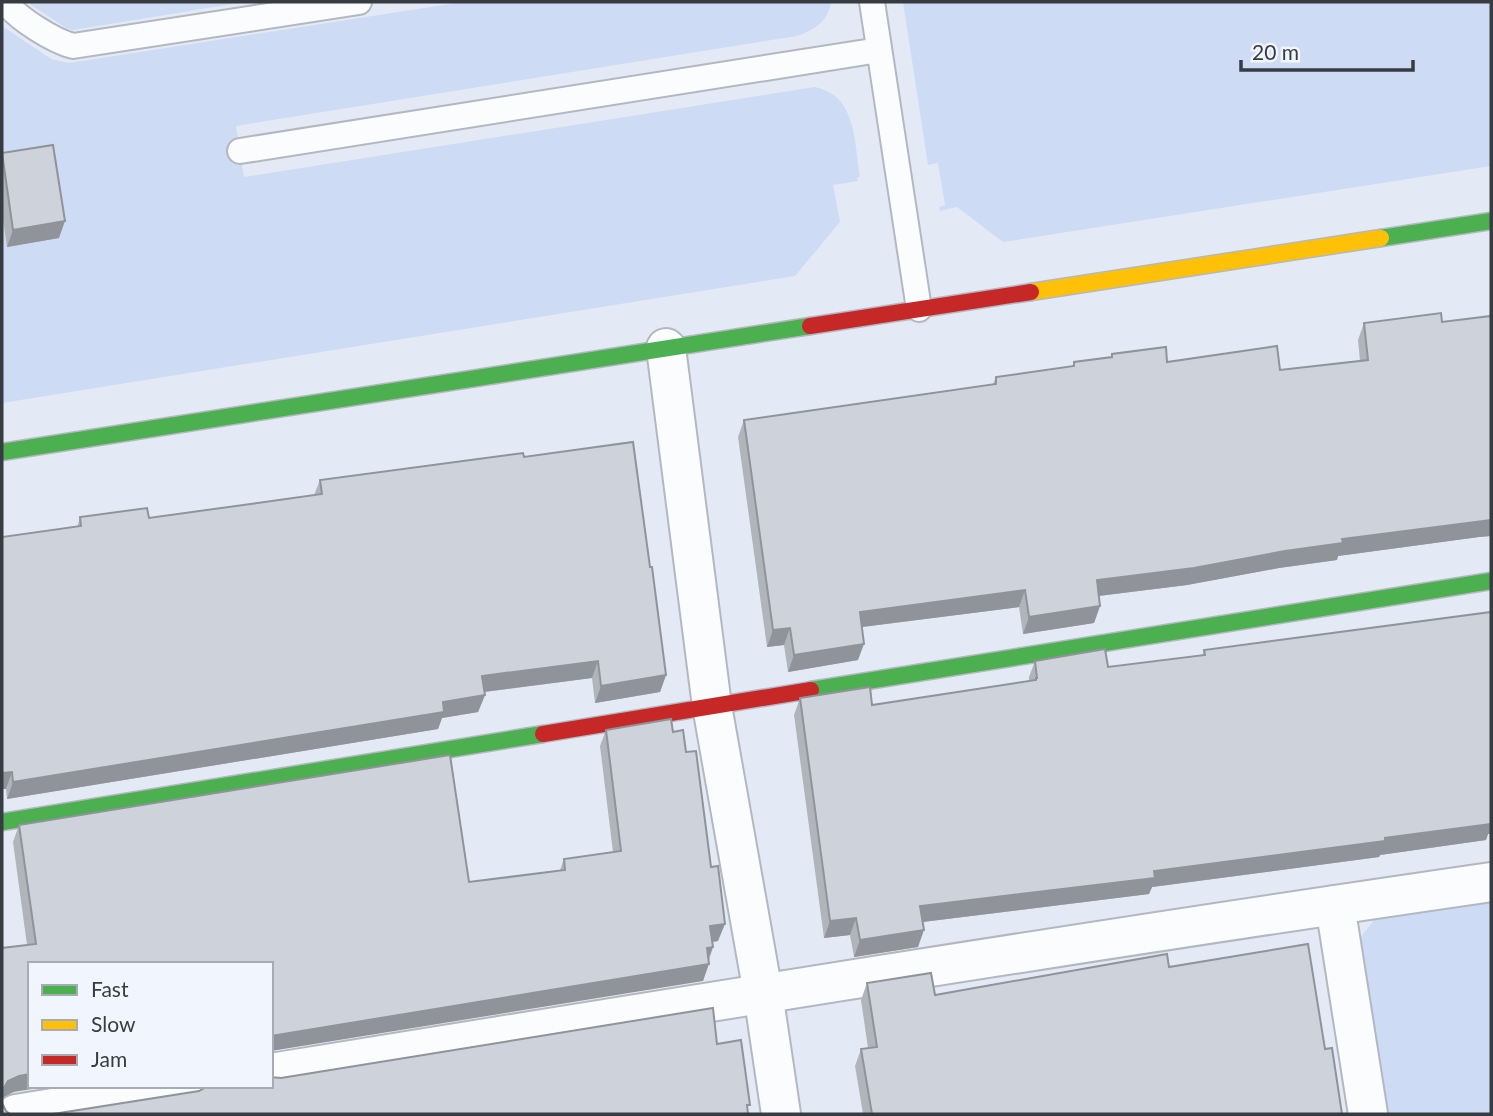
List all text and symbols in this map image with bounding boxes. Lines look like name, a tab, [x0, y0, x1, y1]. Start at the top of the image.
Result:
scale bar	[1241, 28, 1412, 72]
text: 20 m	[1252, 39, 1299, 64]
legend	[28, 962, 273, 1088]
text: Fast	[91, 976, 129, 1001]
text: Slow	[91, 1011, 136, 1036]
text: Jam	[91, 1046, 127, 1071]

